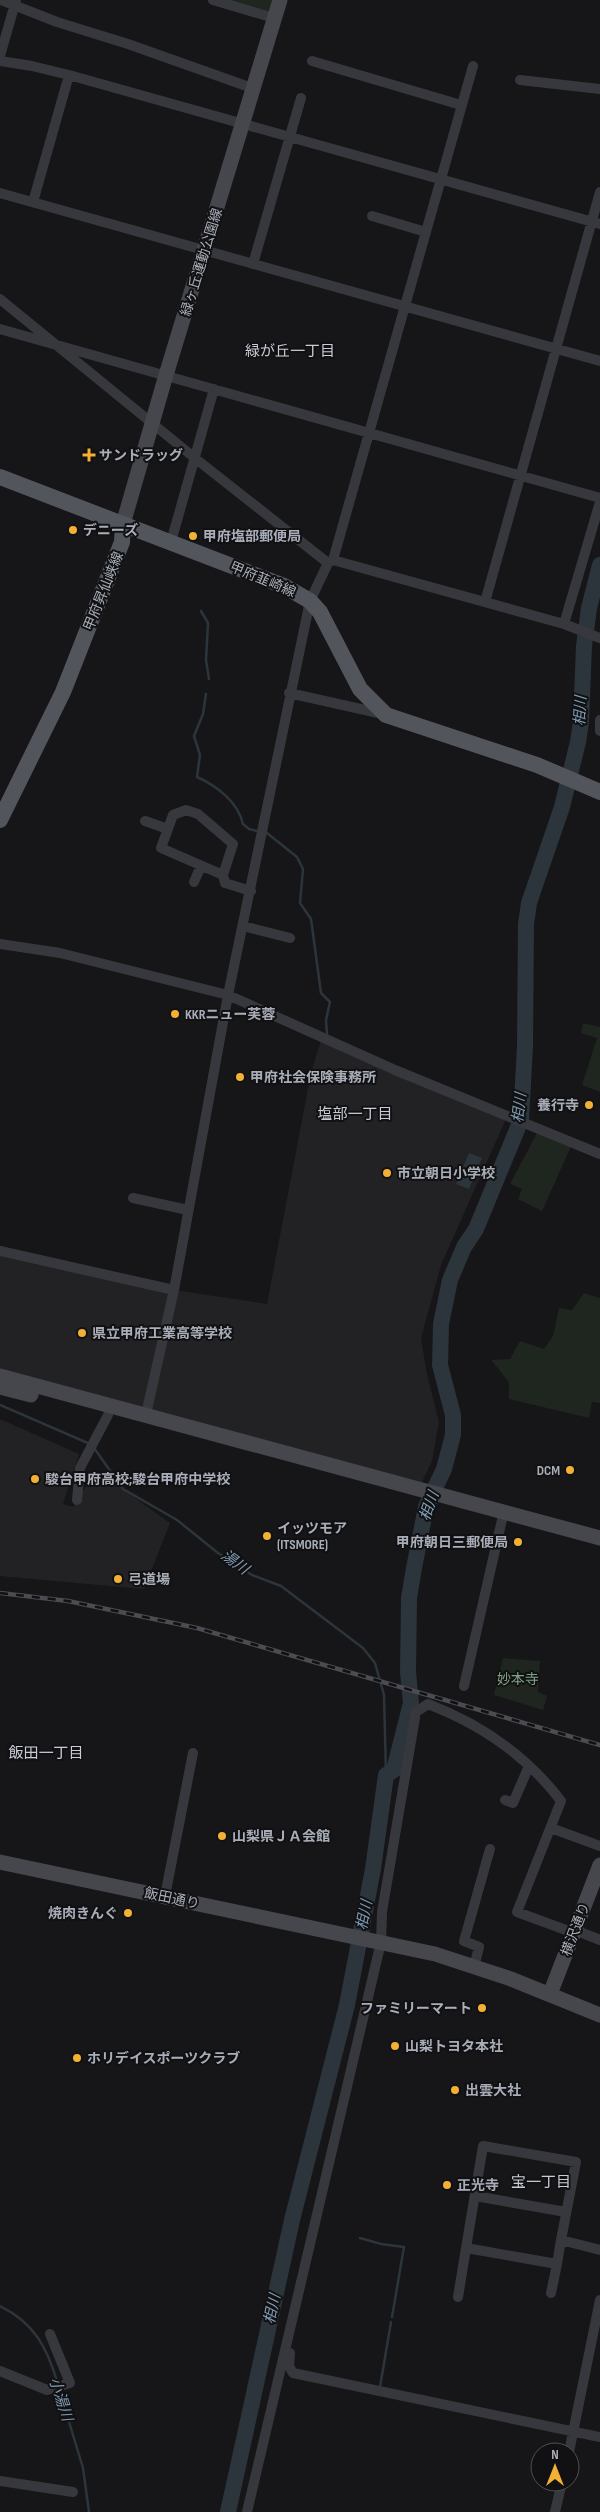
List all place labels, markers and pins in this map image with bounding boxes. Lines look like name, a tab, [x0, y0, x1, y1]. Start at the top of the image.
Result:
place label: サンドラッグ	[99, 447, 183, 464]
marker: サンドラッグ	[83, 449, 95, 461]
place label: デニーズ	[83, 522, 138, 539]
marker: デニーズ	[67, 524, 79, 536]
place label: 甲府塩部郵便局	[203, 528, 301, 545]
marker: 甲府塩部郵便局	[187, 530, 199, 542]
place label: KKRニュー芙蓉	[185, 1006, 276, 1023]
marker: KKRニュー芙蓉	[169, 1008, 181, 1020]
place label: 甲府社会保険事務所	[250, 1069, 376, 1086]
marker: 甲府社会保険事務所	[234, 1071, 246, 1083]
place label: 養行寺	[537, 1097, 579, 1114]
marker: 養行寺	[583, 1099, 595, 1111]
place label: 市立朝日小学校	[397, 1165, 495, 1182]
marker: 市立朝日小学校	[381, 1167, 393, 1179]
place label: 県立甲府工業高等学校	[92, 1325, 232, 1342]
marker: 県立甲府工業高等学校	[76, 1327, 88, 1339]
place label: DCM	[537, 1462, 560, 1479]
marker: DCM	[564, 1464, 576, 1476]
place label: 駿台甲府高校;駿台甲府中学校	[45, 1471, 230, 1488]
marker: 駿台甲府高校;駿台甲府中学校	[29, 1473, 41, 1485]
place label: イッツモア (ITSMORE)	[277, 1520, 347, 1553]
marker: イッツモア (ITSMORE)	[261, 1530, 273, 1542]
place label: 甲府朝日三郵便局	[396, 1534, 508, 1551]
marker: 甲府朝日三郵便局	[512, 1536, 524, 1548]
place label: 弓道場	[128, 1571, 170, 1588]
marker: 弓道場	[112, 1573, 124, 1585]
place label: 山梨県ＪＡ会館	[232, 1828, 330, 1845]
marker: 山梨県ＪＡ会館	[216, 1830, 228, 1842]
place label: 焼肉きんぐ	[48, 1905, 118, 1922]
marker: 焼肉きんぐ	[122, 1907, 134, 1919]
place label: ファミリーマート	[360, 2000, 472, 2017]
marker: ファミリーマート	[476, 2002, 488, 2014]
place label: 山梨トヨタ本社	[405, 2038, 503, 2055]
marker: 山梨トヨタ本社	[389, 2040, 401, 2052]
place label: ホリデイスポーツクラブ	[87, 2050, 240, 2067]
marker: ホリデイスポーツクラブ	[71, 2052, 83, 2064]
place label: 出雲大社	[465, 2082, 521, 2099]
marker: 出雲大社	[449, 2084, 461, 2096]
place label: 正光寺	[457, 2177, 499, 2194]
marker: 正光寺	[441, 2179, 453, 2191]

